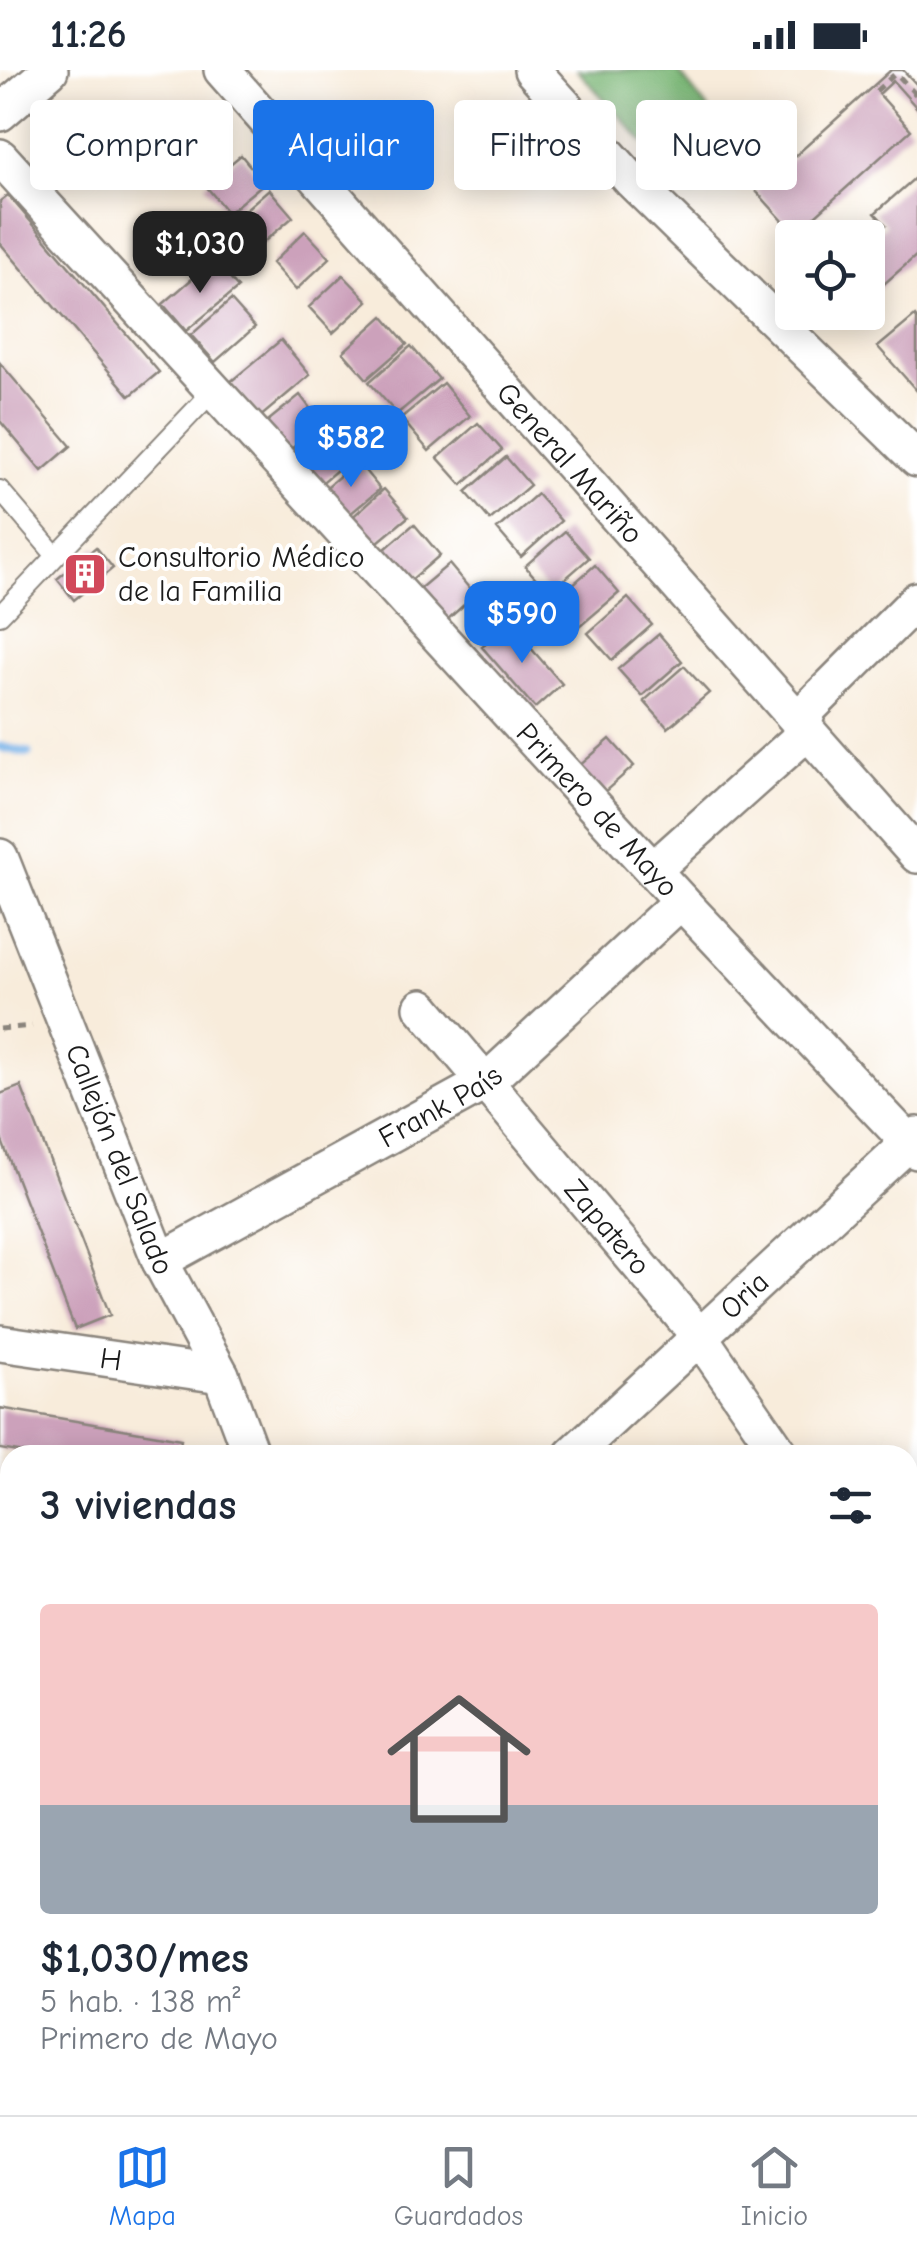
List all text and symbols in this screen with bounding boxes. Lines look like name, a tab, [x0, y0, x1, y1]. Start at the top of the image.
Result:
text: 11:26	[50, 13, 127, 57]
chip: Comprar	[30, 100, 233, 190]
chip: Alquilar	[253, 100, 434, 190]
chip: Filtros	[454, 100, 616, 190]
chip: Nuevo	[636, 100, 797, 190]
pin: $1,030	[119, 211, 281, 296]
map controls	[775, 220, 885, 330]
button: locate	[775, 220, 885, 330]
text: $1,030	[155, 225, 245, 262]
street label: General Mariño	[489, 376, 650, 551]
pin: $582	[292, 405, 410, 490]
text: $582	[317, 419, 385, 456]
place label: Consultorio Médico de la Familia	[118, 540, 365, 609]
building icon: Consultorio Médico de la Familia	[62, 551, 108, 597]
pin: $590	[463, 581, 581, 666]
text: $590	[486, 595, 558, 632]
street label: Primero de Mayo	[509, 716, 685, 904]
street label: Callejón del Salado	[58, 1039, 181, 1281]
street label: Frank País	[373, 1059, 510, 1155]
street label: Zapatero	[557, 1173, 657, 1283]
street label: Oria	[713, 1265, 776, 1327]
street label: H	[98, 1341, 124, 1378]
icon: filters	[823, 1478, 878, 1533]
text: 3 viviendas	[40, 1481, 236, 1530]
icon: home	[369, 1669, 549, 1849]
text: $1,030/mes	[40, 1934, 249, 1983]
text: 5 hab. · 138 m²	[40, 1983, 240, 2020]
text: Primero de Mayo	[40, 2020, 278, 2057]
tab: Mapa	[109, 2140, 176, 2232]
tab: Guardados	[394, 2140, 523, 2232]
tab: Inicio	[741, 2140, 808, 2232]

